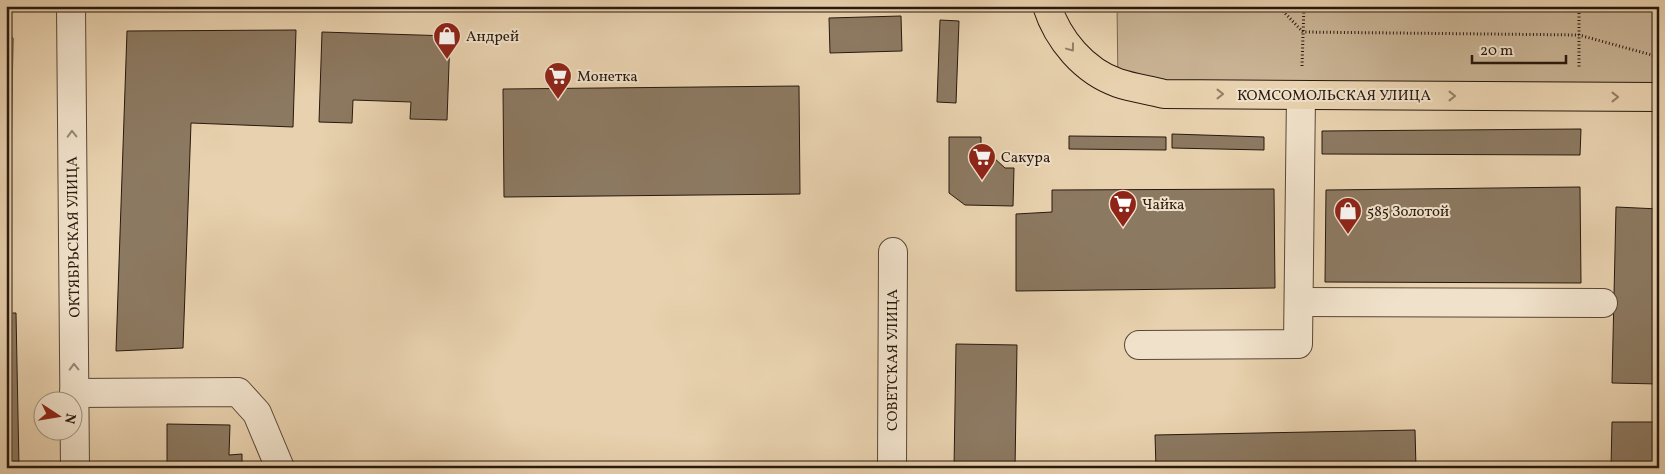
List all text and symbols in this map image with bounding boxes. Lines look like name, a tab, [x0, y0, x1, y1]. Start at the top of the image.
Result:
shop icon: Андрей	[432, 21, 462, 60]
place label: Андрей	[466, 27, 519, 48]
scale bar	[1472, 32, 1566, 64]
text: 20 m	[1480, 41, 1513, 62]
one-way arrow	[1065, 42, 1074, 52]
supermarket icon: Монетка	[543, 61, 573, 100]
place label: Монетка	[577, 67, 638, 88]
street label: КОМСОМОЛЬСКАЯ УЛИЦА	[1237, 86, 1432, 107]
one-way arrow	[1216, 89, 1224, 99]
one-way arrow	[1448, 91, 1456, 101]
one-way arrow	[1611, 92, 1619, 102]
one-way arrow	[67, 130, 77, 138]
supermarket icon: Сакура	[967, 142, 997, 181]
place label: Сакура	[1001, 148, 1050, 169]
street label: ОКТЯБРЬСКАЯ УЛИЦА	[63, 156, 86, 318]
supermarket icon: Чайка	[1108, 189, 1138, 228]
place label: Чайка	[1142, 195, 1185, 216]
shop icon: 585 Золотой	[1333, 196, 1363, 235]
place label: 585 Золотой	[1367, 202, 1449, 223]
street label: СОВЕТСКАЯ УЛИЦА	[883, 288, 904, 431]
one-way arrow	[69, 362, 79, 370]
north arrow	[32, 392, 82, 442]
text: N	[59, 411, 80, 425]

